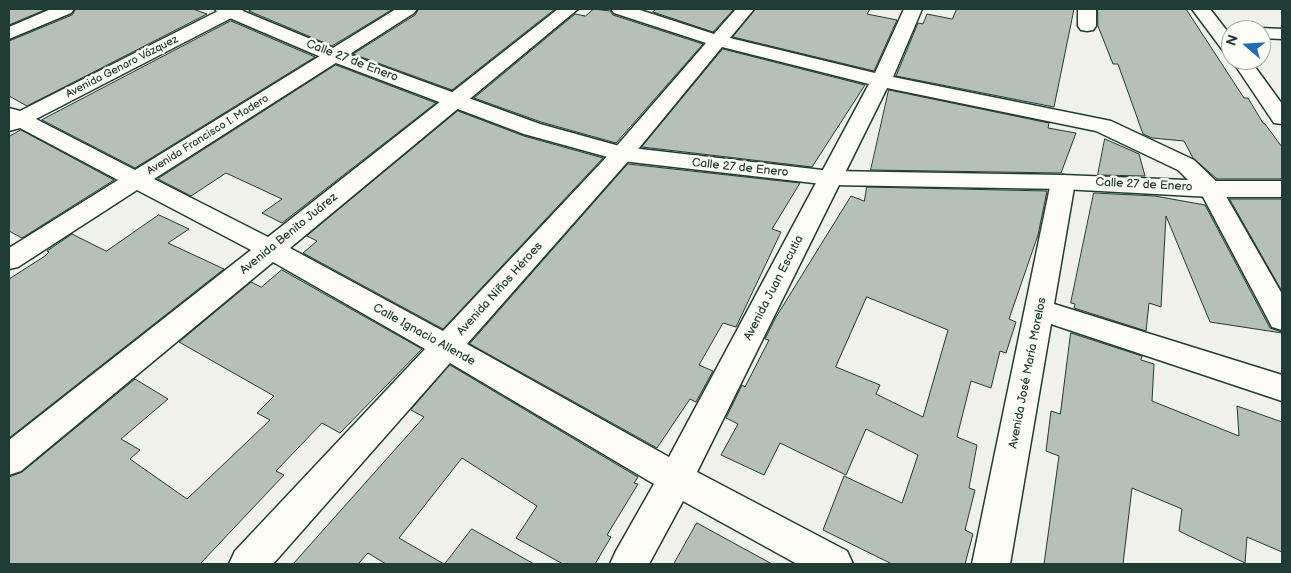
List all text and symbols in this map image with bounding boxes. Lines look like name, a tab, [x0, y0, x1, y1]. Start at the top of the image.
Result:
north arrow	[1221, 20, 1271, 70]
street label: Avenida Genaro Vázquez	[64, 33, 180, 101]
text: N	[1223, 33, 1242, 48]
street label: Calle 27 de Enero	[304, 37, 400, 85]
street label: Avenida Francisco I. Madero	[145, 92, 271, 178]
street label: Calle 27 de Enero	[691, 156, 789, 180]
street label: Calle 27 de Enero	[1095, 175, 1193, 195]
street label: Avenida Benito Juárez	[237, 190, 341, 278]
street label: Avenida Juan Escutia	[741, 233, 807, 343]
street label: Avenida Niños Héroes	[454, 239, 546, 339]
street label: Avenida José María Morelos	[1006, 296, 1050, 450]
street label: Calle Ignacio Allende	[370, 301, 478, 369]

